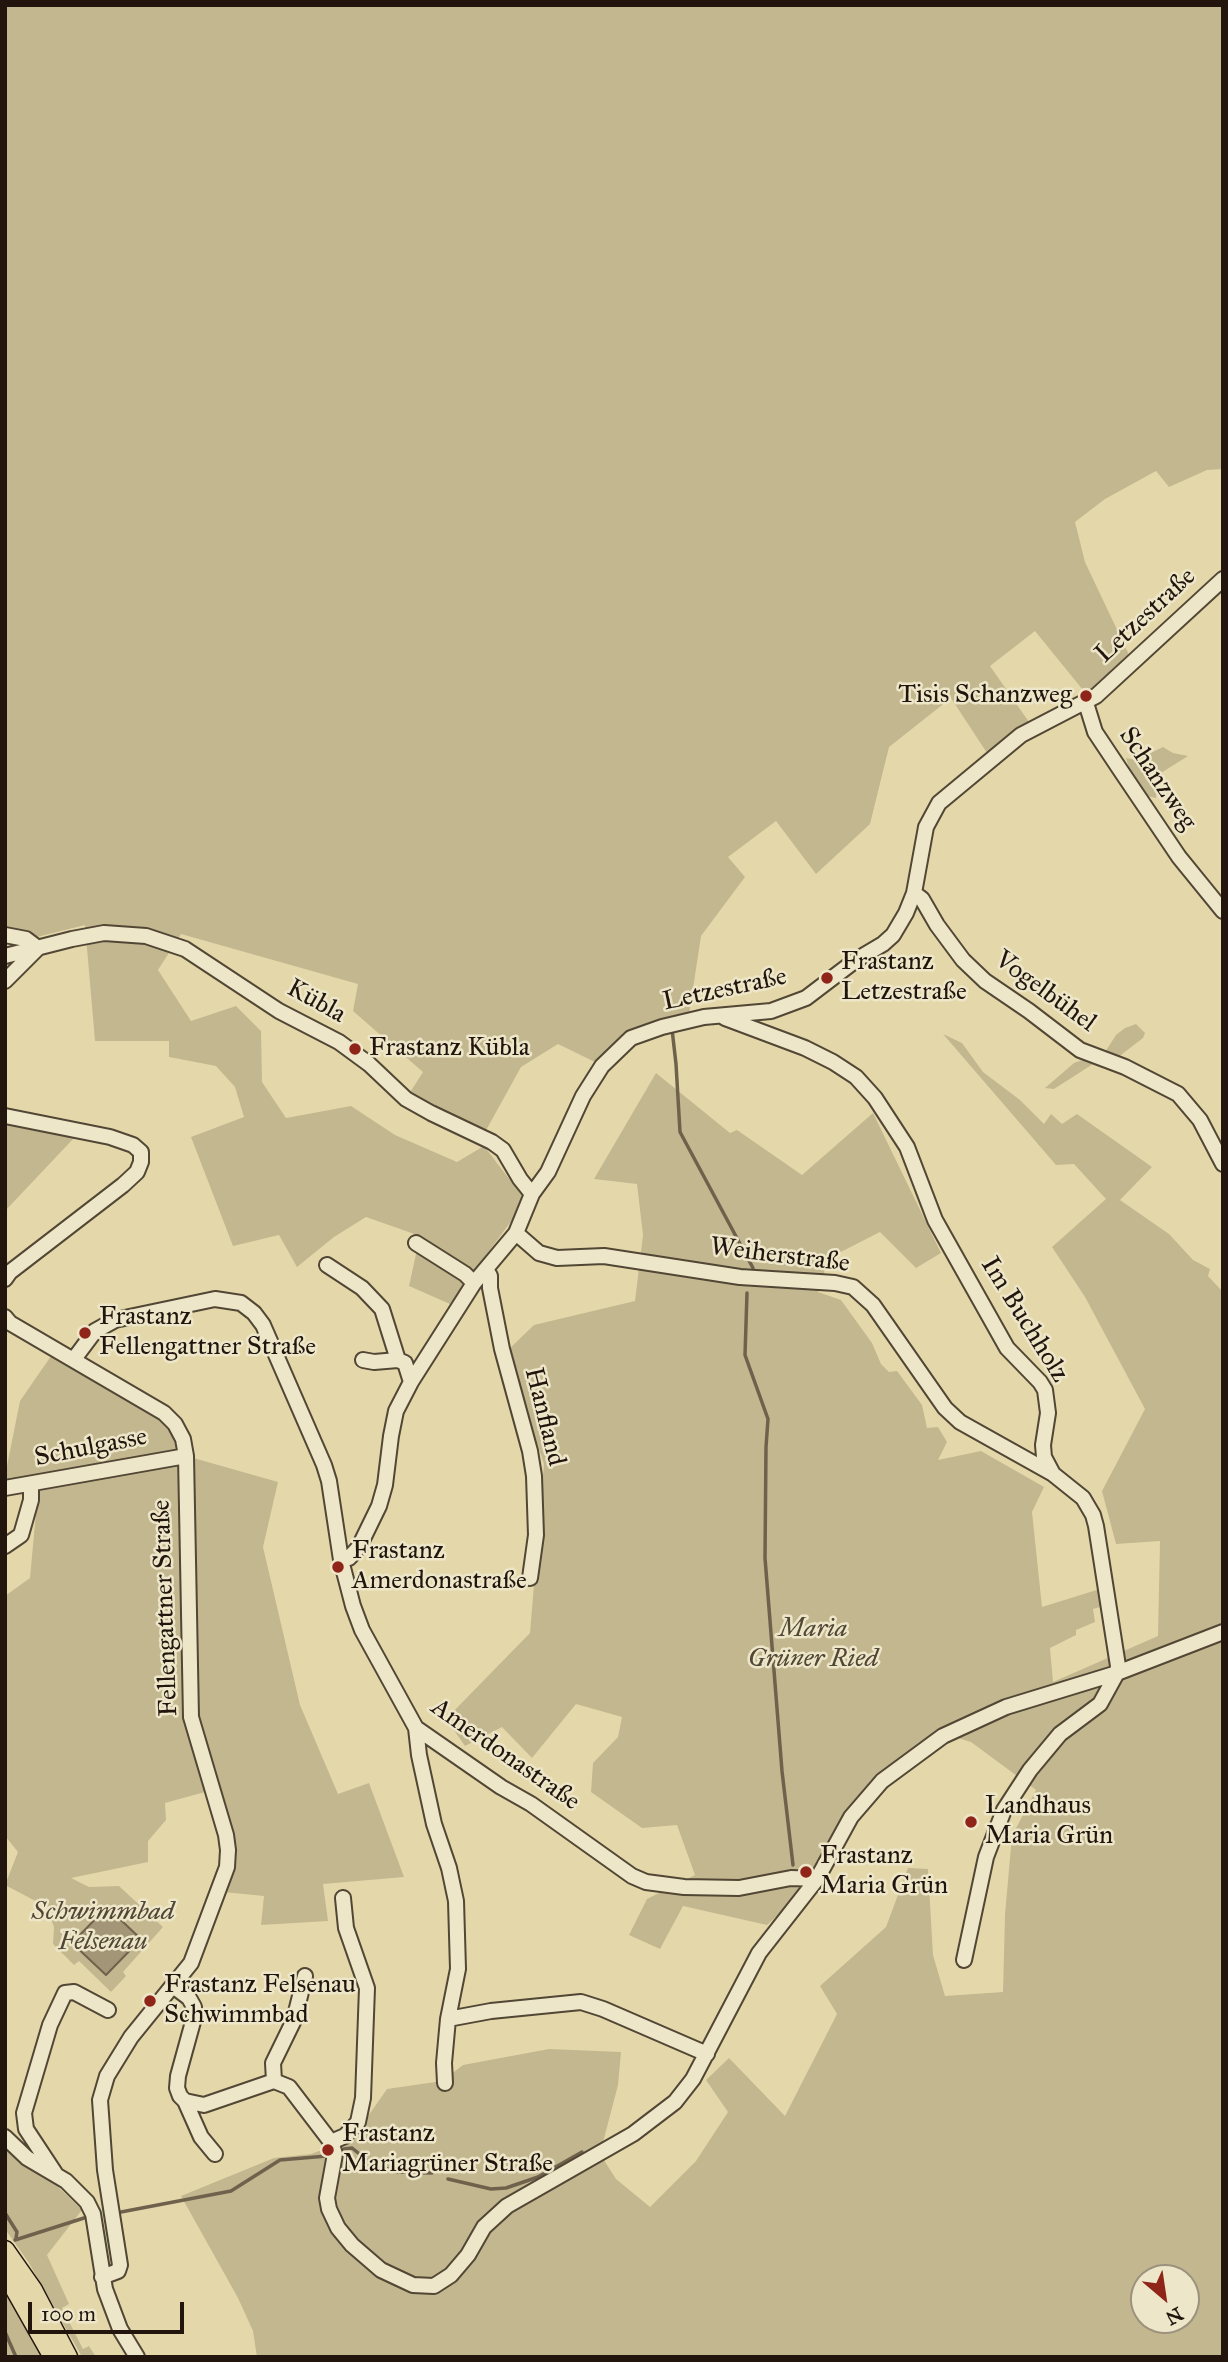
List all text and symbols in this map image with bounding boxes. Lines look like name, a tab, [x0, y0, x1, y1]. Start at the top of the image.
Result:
street label: Letzestraße	[1089, 562, 1203, 670]
place label: Tisis Schanzweg	[898, 680, 1072, 712]
marker: Tisis Schanzweg	[1078, 688, 1094, 704]
street label: Schanzweg	[1111, 722, 1203, 836]
street label: Vogelbühel	[988, 945, 1102, 1039]
place label: Frastanz Letzestraße	[841, 947, 967, 1009]
street label: Letzestraße	[660, 962, 790, 1018]
marker: Frastanz Letzestraße	[819, 970, 835, 986]
street label: Kübla	[281, 973, 351, 1031]
place label: Frastanz Kübla	[369, 1033, 530, 1065]
marker: Frastanz Kübla	[347, 1041, 363, 1057]
street label: Weiherstraße	[708, 1232, 852, 1280]
street label: Im Buchholz	[973, 1252, 1075, 1388]
place label: Frastanz Fellengattner Straße	[99, 1302, 316, 1364]
marker: Frastanz Fellengattner Straße	[77, 1325, 93, 1341]
street label: Hanfland	[517, 1365, 571, 1469]
street label: Schulgasse	[32, 1422, 150, 1474]
street label: Fellengattner Straße	[147, 1499, 185, 1717]
place label: Frastanz Amerdonastraße	[352, 1536, 527, 1598]
marker: Frastanz Amerdonastraße	[330, 1559, 346, 1575]
park label: Maria Grüner Ried	[748, 1614, 878, 1676]
street label: Amerdonastraße	[424, 1692, 586, 1818]
place label: Landhaus Maria Grün	[985, 1791, 1113, 1853]
marker: Landhaus Maria Grün	[963, 1814, 979, 1830]
place label: Frastanz Maria Grün	[820, 1841, 948, 1902]
marker: Frastanz Maria Grün	[798, 1864, 814, 1880]
park label: Schwimmbad Felsenau	[31, 1897, 175, 1958]
place label: Frastanz Felsenau Schwimmbad	[164, 1970, 356, 2032]
marker: Frastanz Felsenau Schwimmbad	[142, 1993, 158, 2009]
place label: Frastanz Mariagrüner Straße	[342, 2119, 553, 2180]
marker: Frastanz Mariagrüner Straße	[320, 2142, 336, 2158]
north arrow	[1130, 2264, 1200, 2334]
scale bar	[32, 2288, 187, 2332]
text: 100 m	[41, 2301, 96, 2327]
text: N	[1162, 2302, 1187, 2330]

